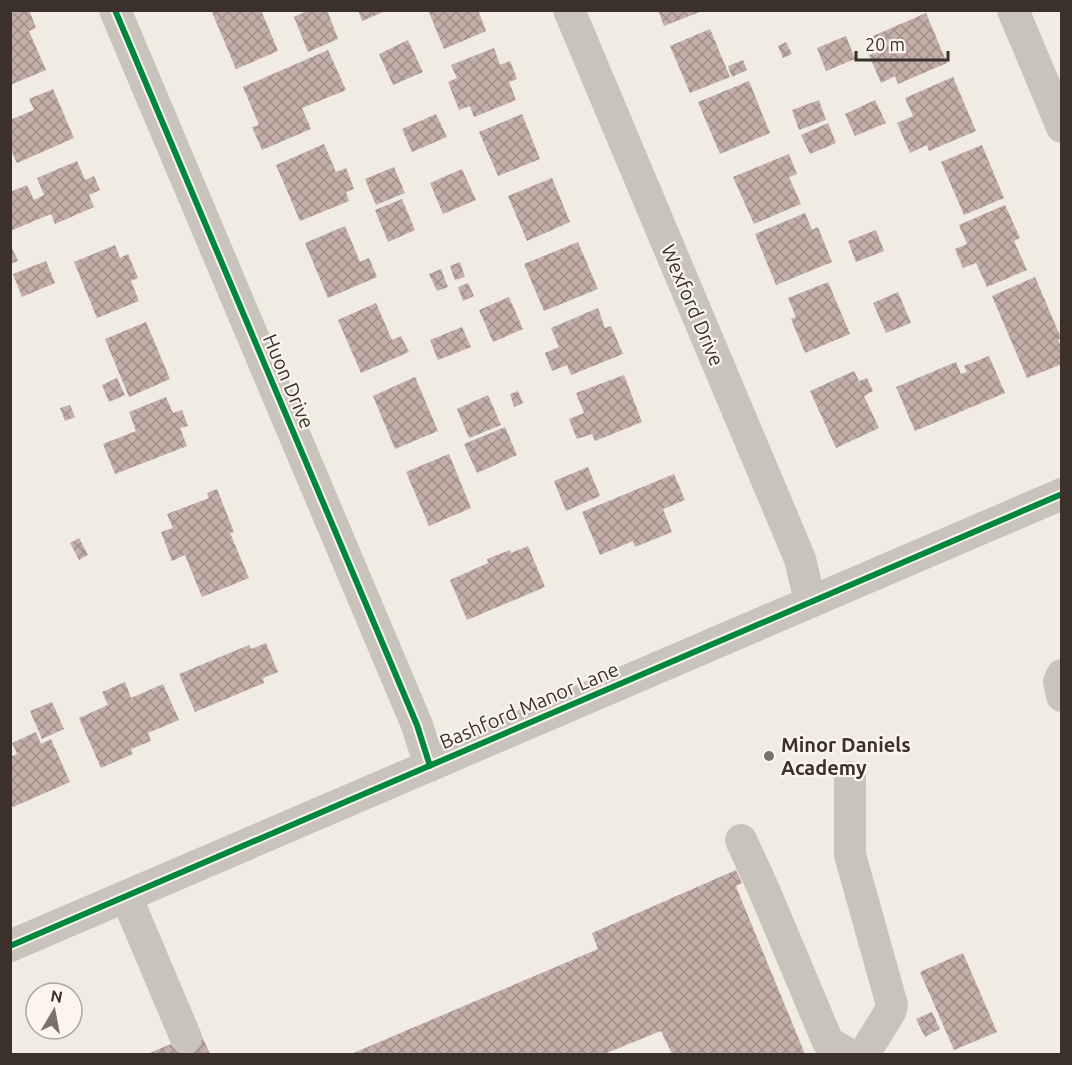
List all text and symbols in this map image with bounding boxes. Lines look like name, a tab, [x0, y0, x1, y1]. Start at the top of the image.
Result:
scale bar	[856, 24, 948, 62]
text: 20 m	[865, 34, 905, 54]
street label: Wexford Drive	[657, 241, 729, 369]
street label: Huon Drive	[259, 330, 319, 432]
street label: Bashford Manor Lane	[436, 657, 622, 753]
place label: Minor Daniels Academy	[781, 733, 911, 779]
marker: Minor Daniels Academy	[762, 749, 776, 763]
north arrow	[24, 981, 84, 1041]
text: N	[49, 986, 64, 1006]

